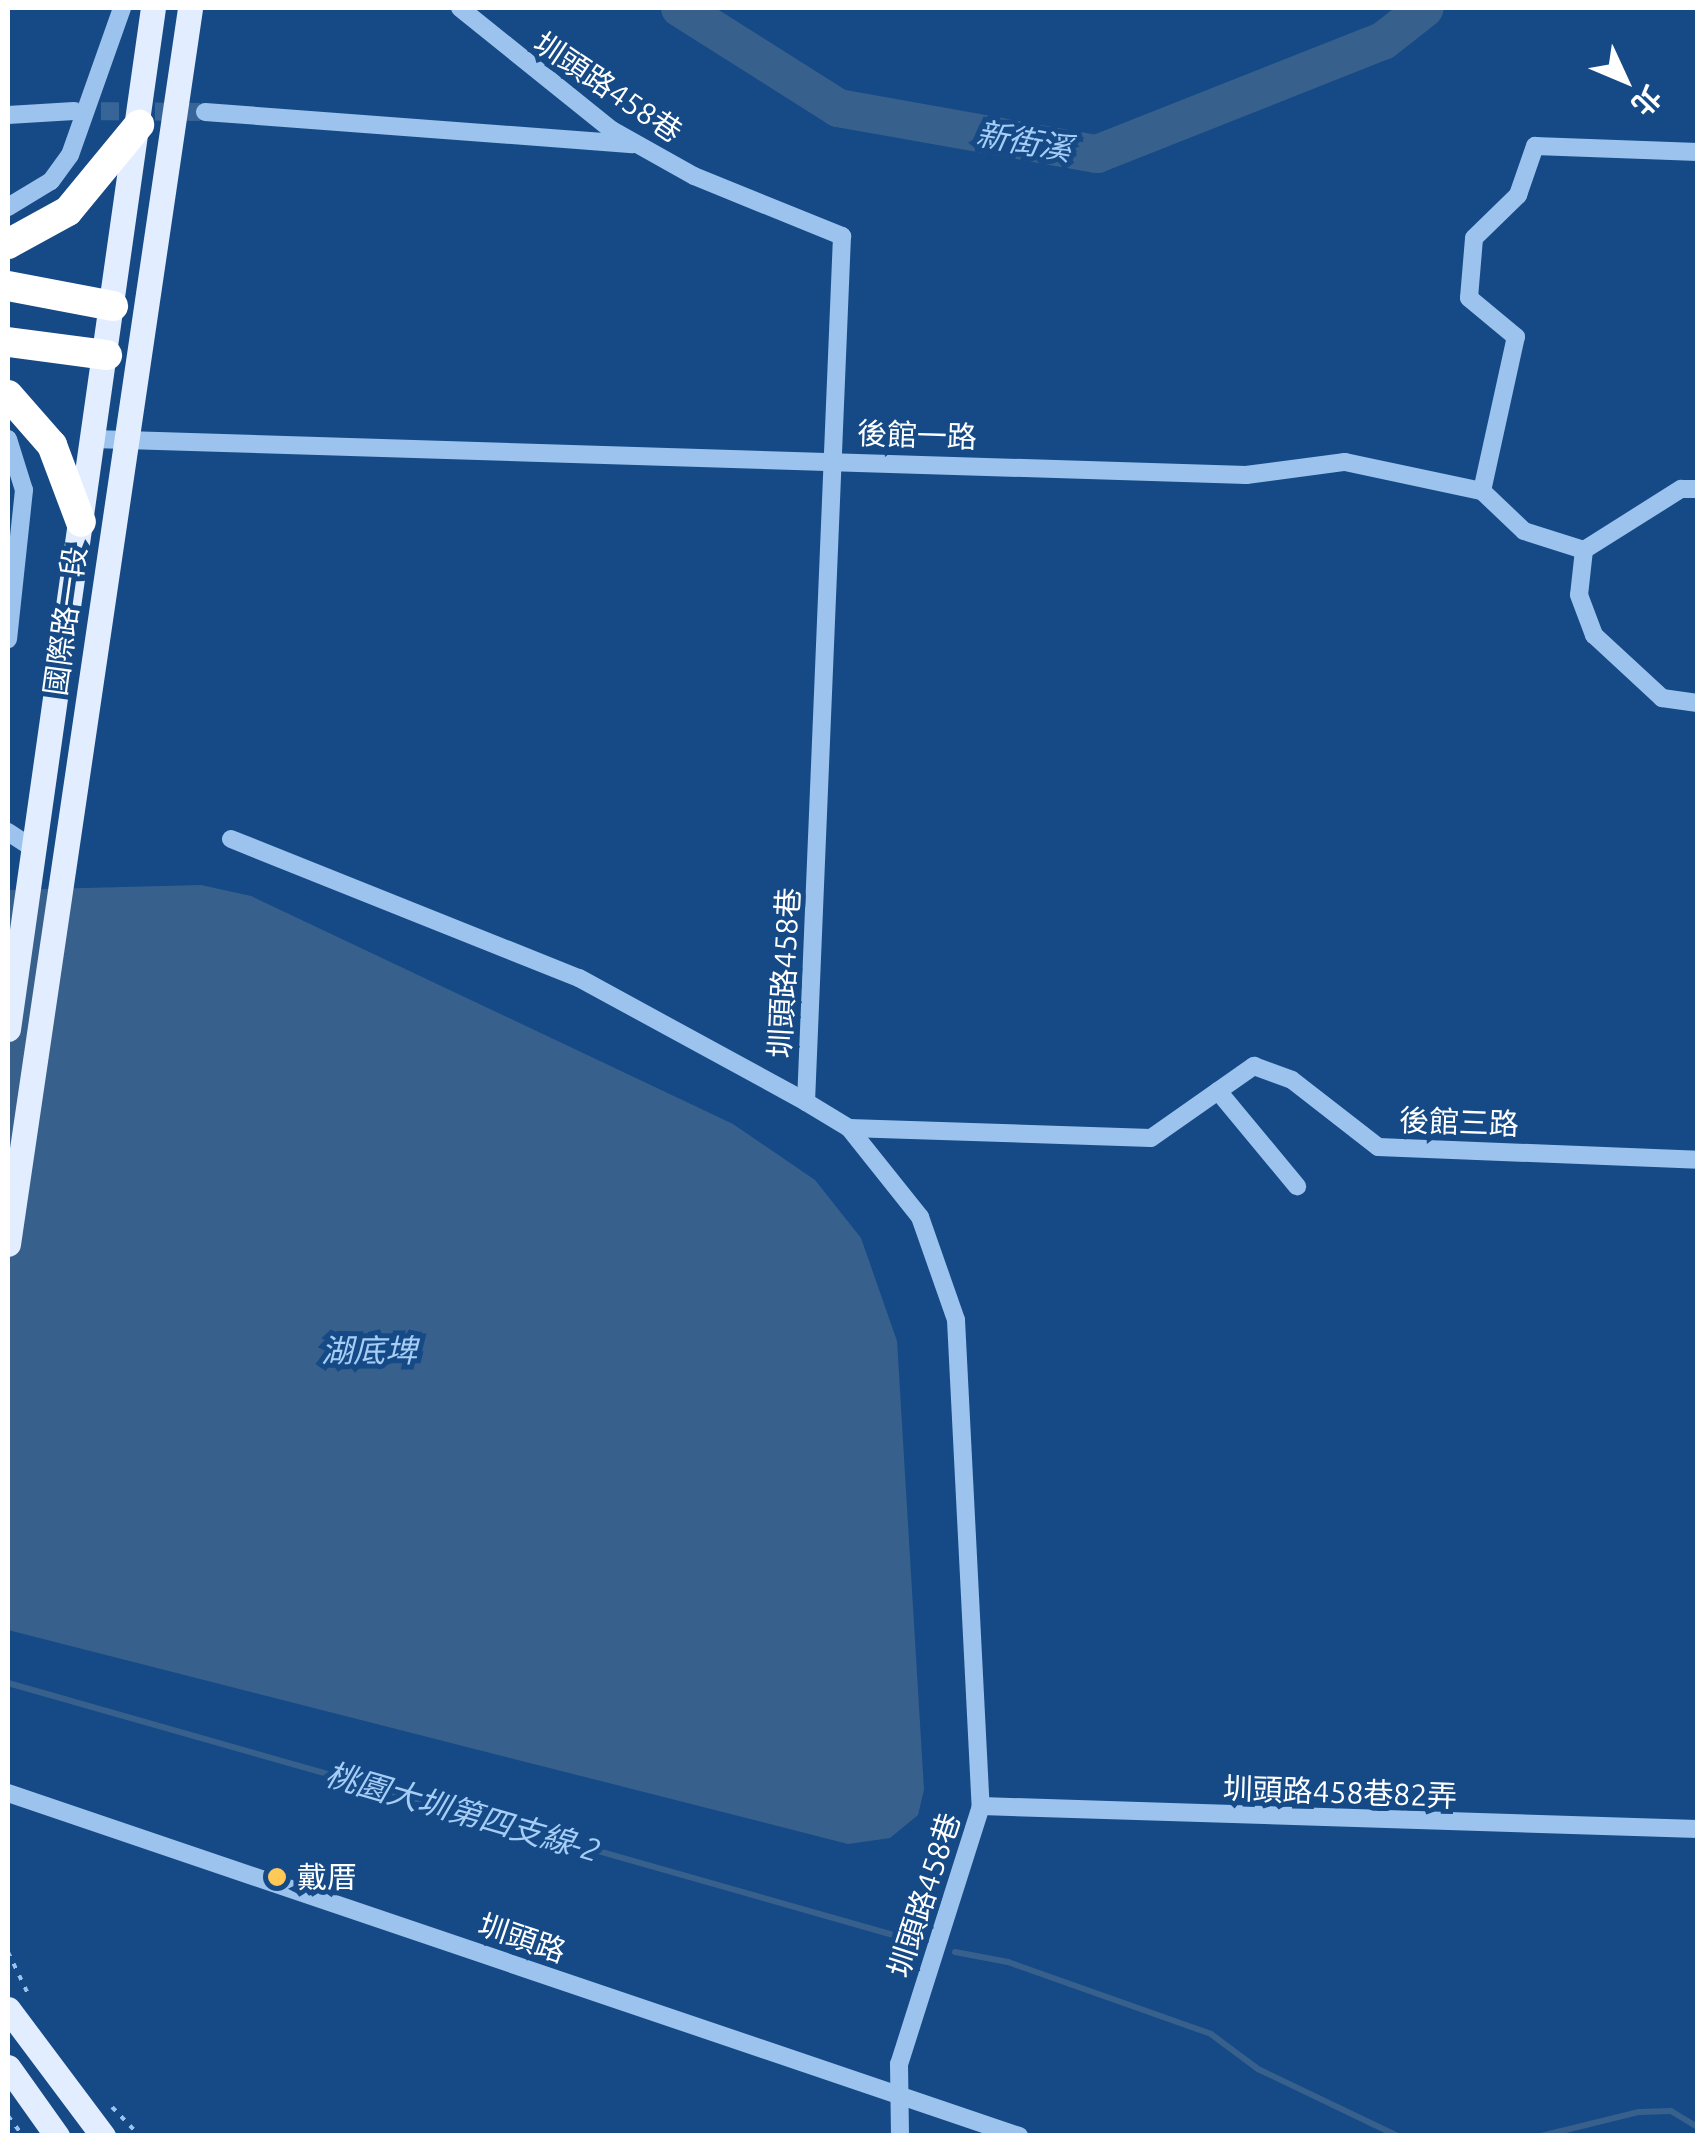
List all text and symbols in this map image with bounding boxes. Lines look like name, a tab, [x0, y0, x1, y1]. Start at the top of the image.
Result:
street label: 圳頭路458巷	[527, 24, 689, 150]
north arrow	[1575, 30, 1675, 130]
text: 北	[1626, 80, 1668, 122]
water label: 新街溪	[973, 114, 1075, 168]
street label: 後館一路	[856, 415, 978, 455]
street label: 國際路一段	[37, 544, 93, 698]
street label: 圳頭路458巷	[762, 887, 806, 1059]
street label: 後館三路	[1398, 1102, 1520, 1142]
water label: 湖底埤	[321, 1331, 417, 1369]
water label: 桃園大圳第四支線-2	[321, 1754, 605, 1870]
street label: 圳頭路458巷82弄	[1222, 1770, 1458, 1814]
street label: 圳頭路458巷	[880, 1808, 968, 1982]
place label: 戴厝	[297, 1859, 357, 1895]
marker: 戴厝	[266, 1866, 288, 1888]
street label: 圳頭路	[474, 1906, 570, 1970]

